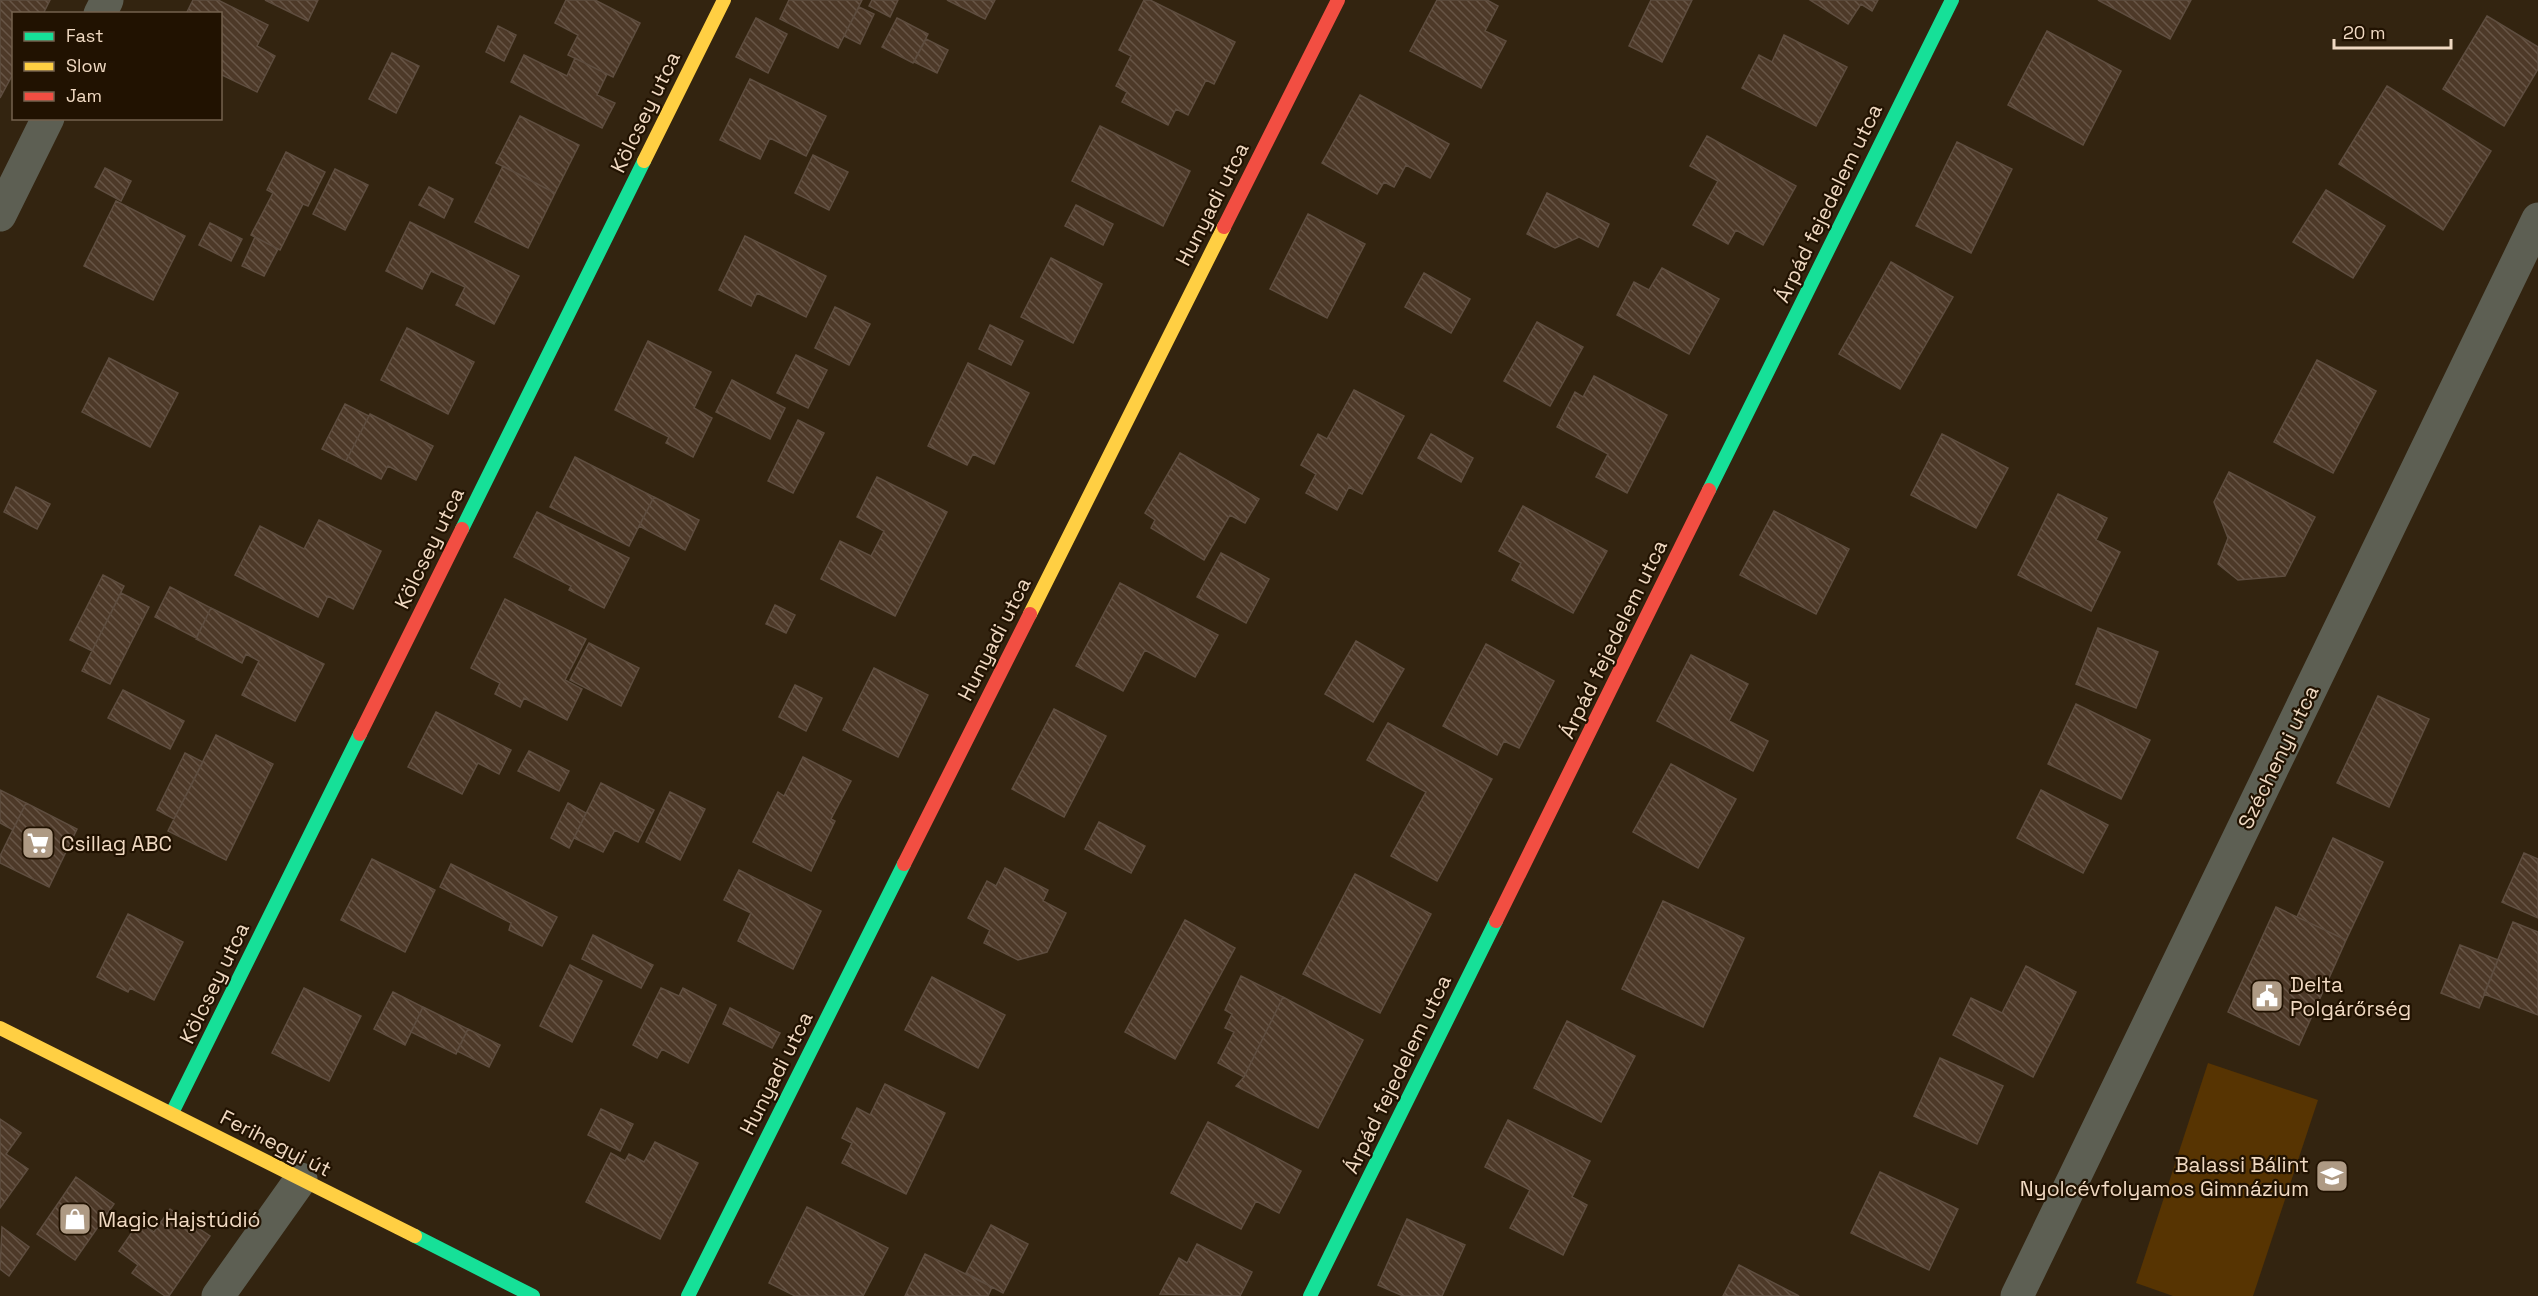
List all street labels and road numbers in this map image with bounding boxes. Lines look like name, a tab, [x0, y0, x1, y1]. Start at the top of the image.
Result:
street label: Kölcsey utca	[604, 47, 686, 177]
street label: Árpád fejedelem utca	[1768, 99, 1888, 307]
street label: Hunyadi utca	[1169, 138, 1255, 270]
street label: Kölcsey utca	[388, 483, 470, 613]
street label: Árpád fejedelem utca	[1553, 535, 1673, 743]
street label: Hunyadi utca	[951, 573, 1037, 705]
street label: Széchenyi utca	[2232, 681, 2324, 833]
street label: Kölcsey utca	[173, 918, 255, 1048]
street label: Árpád fejedelem utca	[1337, 970, 1457, 1178]
street label: Hunyadi utca	[733, 1007, 819, 1139]
street label: Ferihegyi út	[216, 1103, 336, 1183]

